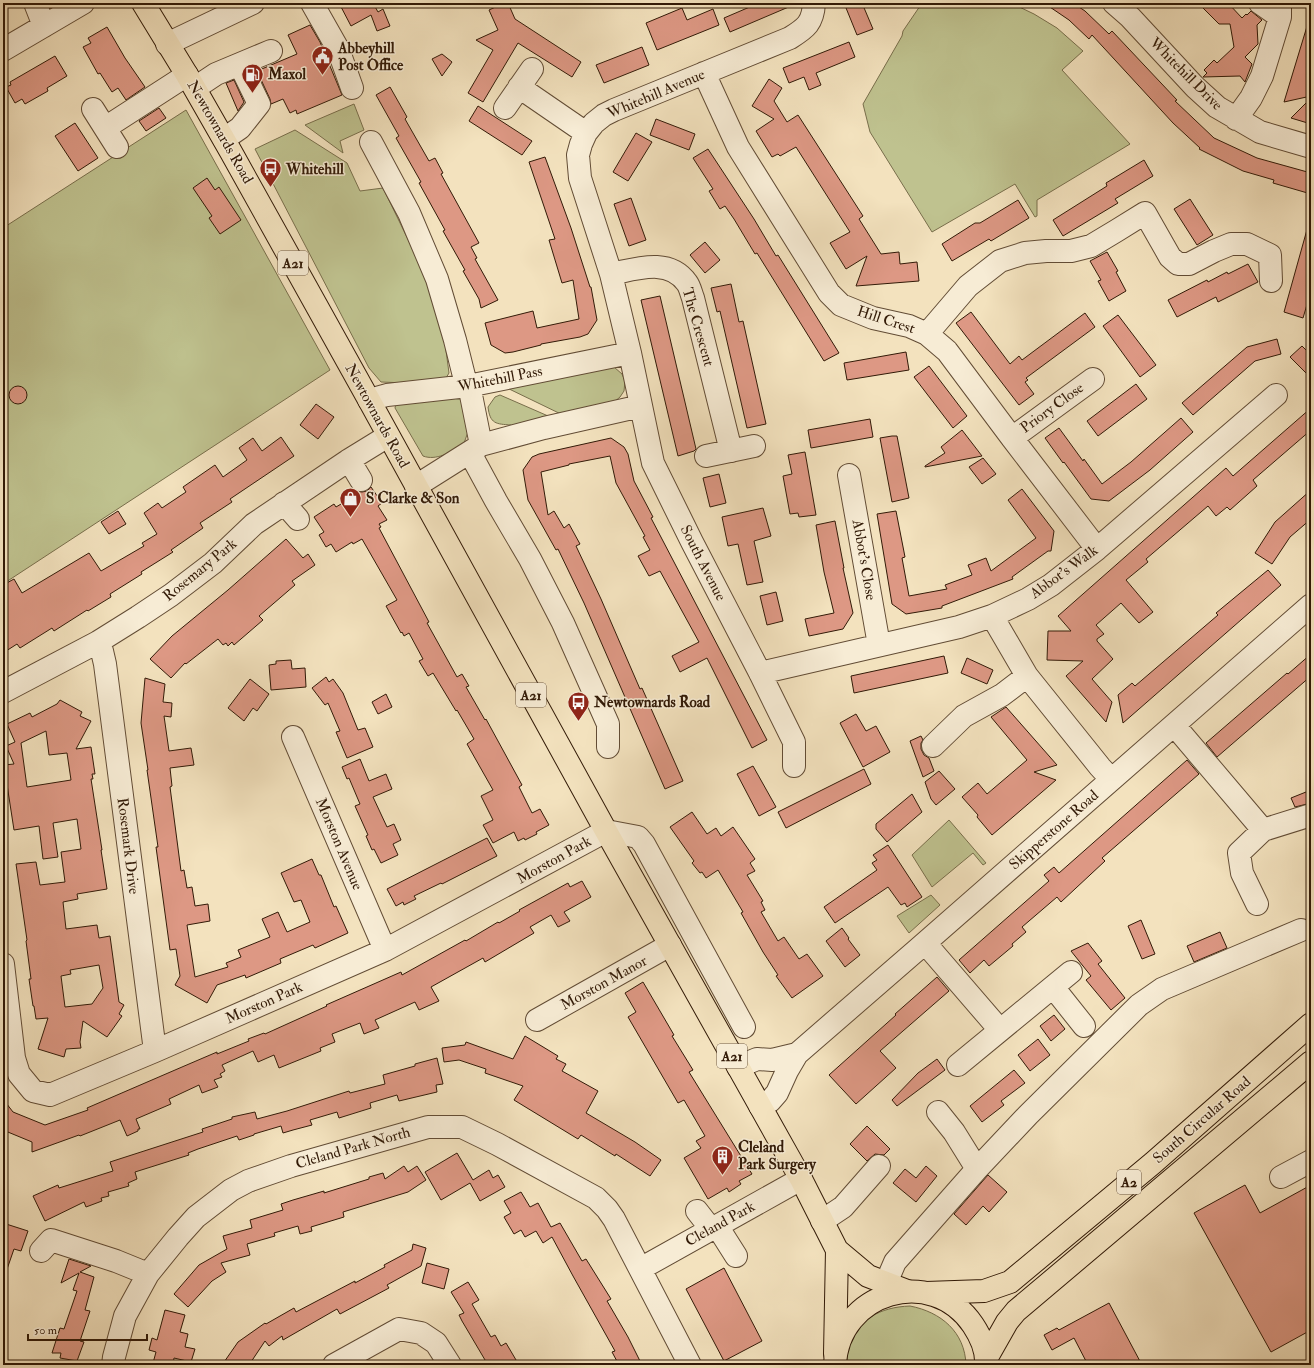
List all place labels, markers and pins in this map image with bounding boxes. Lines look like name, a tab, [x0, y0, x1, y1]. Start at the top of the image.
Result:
place label: Abbeyhill Post Office	[337, 39, 404, 75]
public building icon: Abbeyhill Post Office	[309, 44, 335, 77]
fuel station icon: Maxol	[240, 61, 266, 94]
place label: Maxol	[267, 65, 306, 84]
bus stop icon: Whitehill	[257, 156, 283, 189]
place label: Whitehill	[285, 160, 344, 179]
shop icon: S Clarke & Son	[337, 485, 363, 518]
place label: S Clarke & Son	[366, 489, 460, 508]
bus stop icon: Newtownards Road	[566, 689, 592, 722]
place label: Newtownards Road	[593, 693, 711, 712]
place label: Cleland Park Surgery	[738, 1138, 817, 1175]
building icon: Cleland Park Surgery	[710, 1143, 736, 1176]

